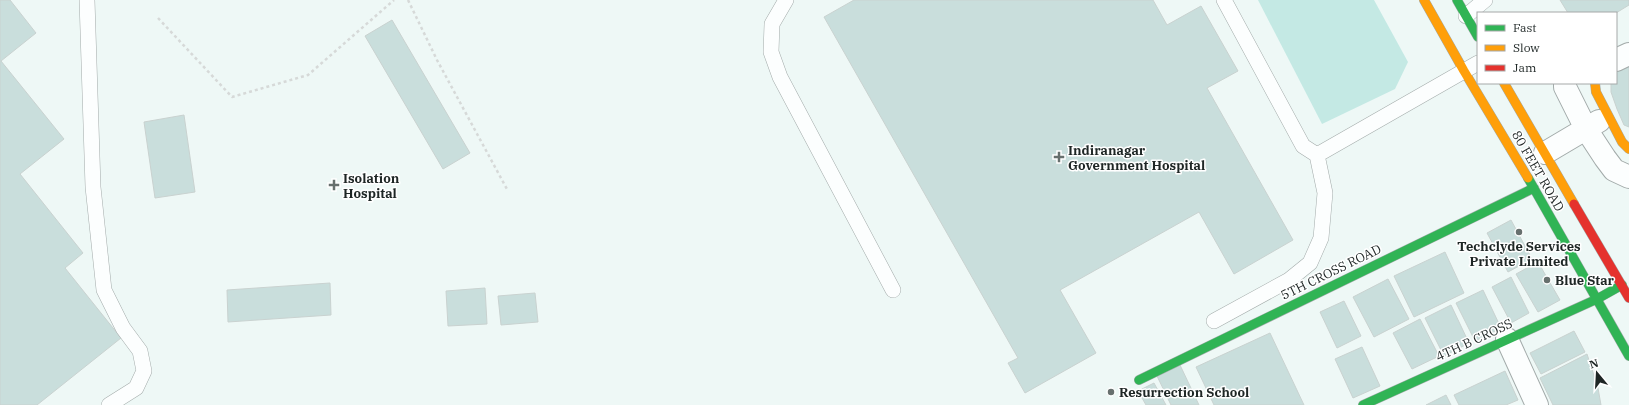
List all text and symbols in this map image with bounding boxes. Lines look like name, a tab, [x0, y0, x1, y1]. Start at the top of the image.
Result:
legend	[1477, 12, 1617, 84]
text: Fast	[1513, 20, 1537, 35]
text: Slow	[1513, 40, 1540, 55]
text: Jam	[1513, 60, 1537, 75]
street label: 80 FEET ROAD	[1508, 128, 1568, 214]
place label: Indiranagar Government Hospital	[1068, 142, 1205, 174]
marker: Indiranagar Government Hospital	[1053, 151, 1065, 163]
place label: Isolation Hospital	[343, 170, 400, 202]
marker: Isolation Hospital	[328, 179, 340, 191]
marker: Techclyde Services Private Limited	[1514, 227, 1524, 237]
place label: Techclyde Services Private Limited	[1457, 238, 1581, 270]
street label: 5TH CROSS ROAD	[1278, 240, 1384, 304]
place label: Blue Star	[1555, 272, 1615, 289]
marker: Blue Star	[1542, 275, 1552, 285]
street label: 4TH B CROSS	[1433, 315, 1515, 365]
north arrow	[1577, 353, 1617, 393]
text: N	[1588, 355, 1600, 371]
place label: Resurrection School	[1119, 384, 1249, 401]
marker: Resurrection School	[1106, 387, 1116, 397]

